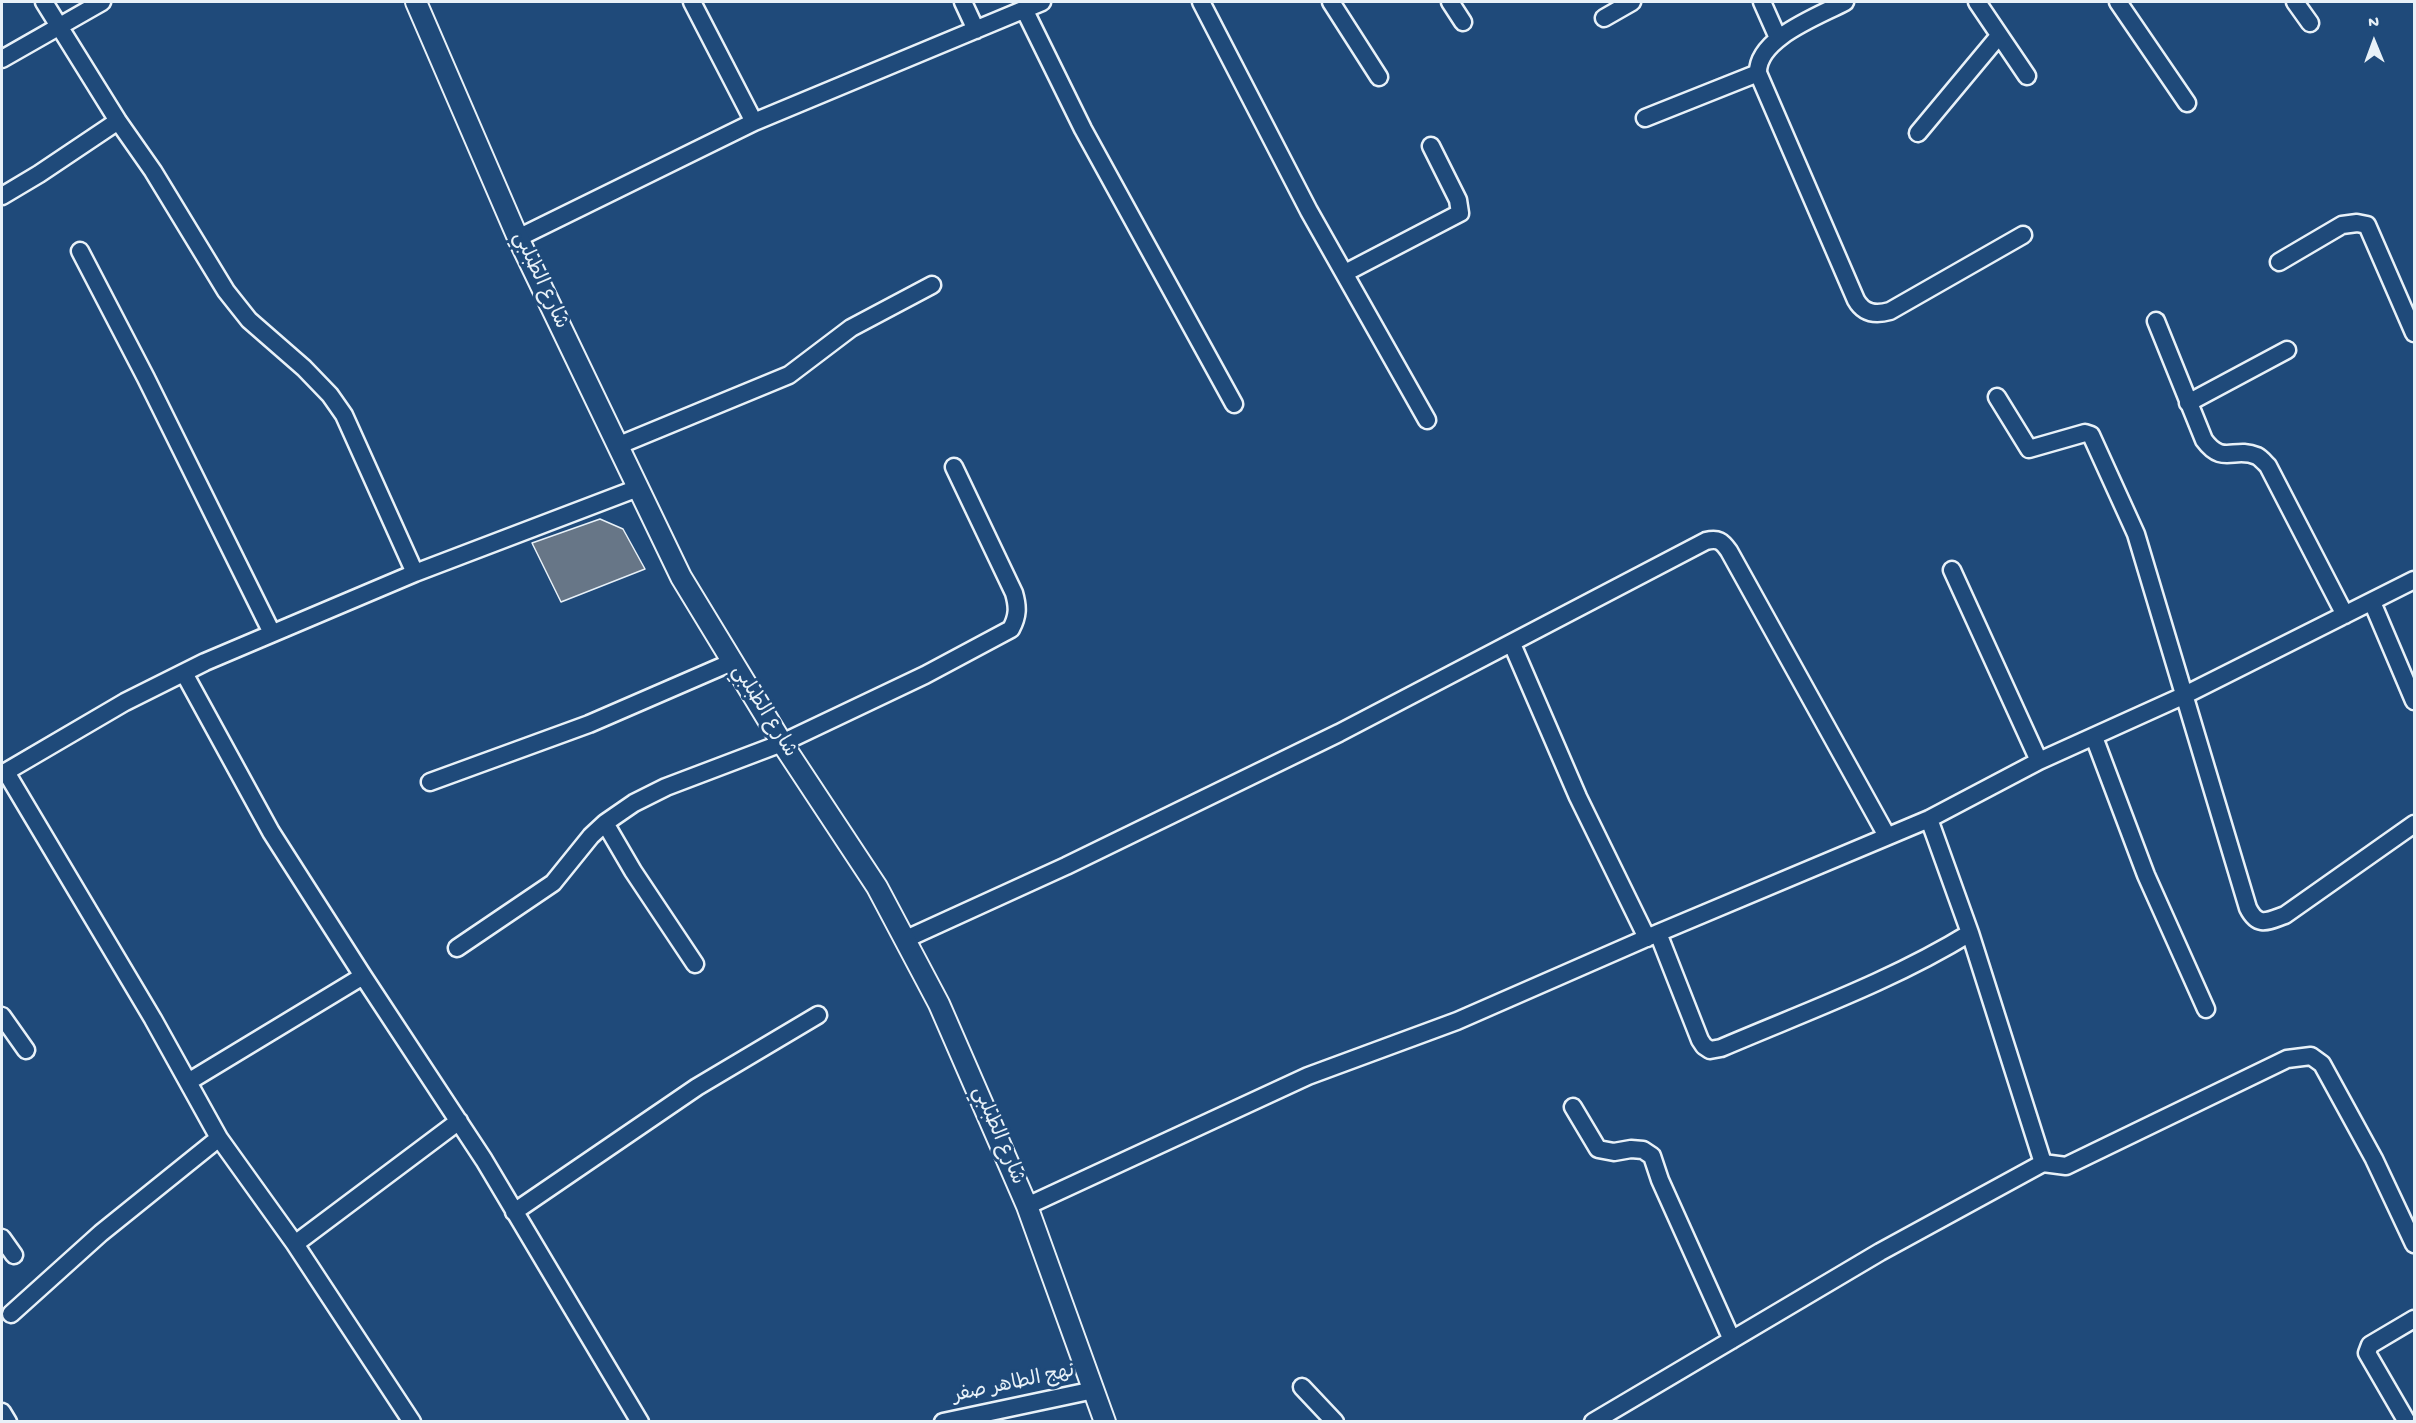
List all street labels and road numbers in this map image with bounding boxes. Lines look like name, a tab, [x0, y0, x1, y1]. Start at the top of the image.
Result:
street label: شارع الطبلبي	[506, 229, 572, 333]
street label: شارع الطبلبي	[725, 661, 801, 763]
street label: شارع الطبلبي	[966, 1083, 1028, 1189]
street label: نهج الطاهر صفر	[951, 1360, 1077, 1410]

